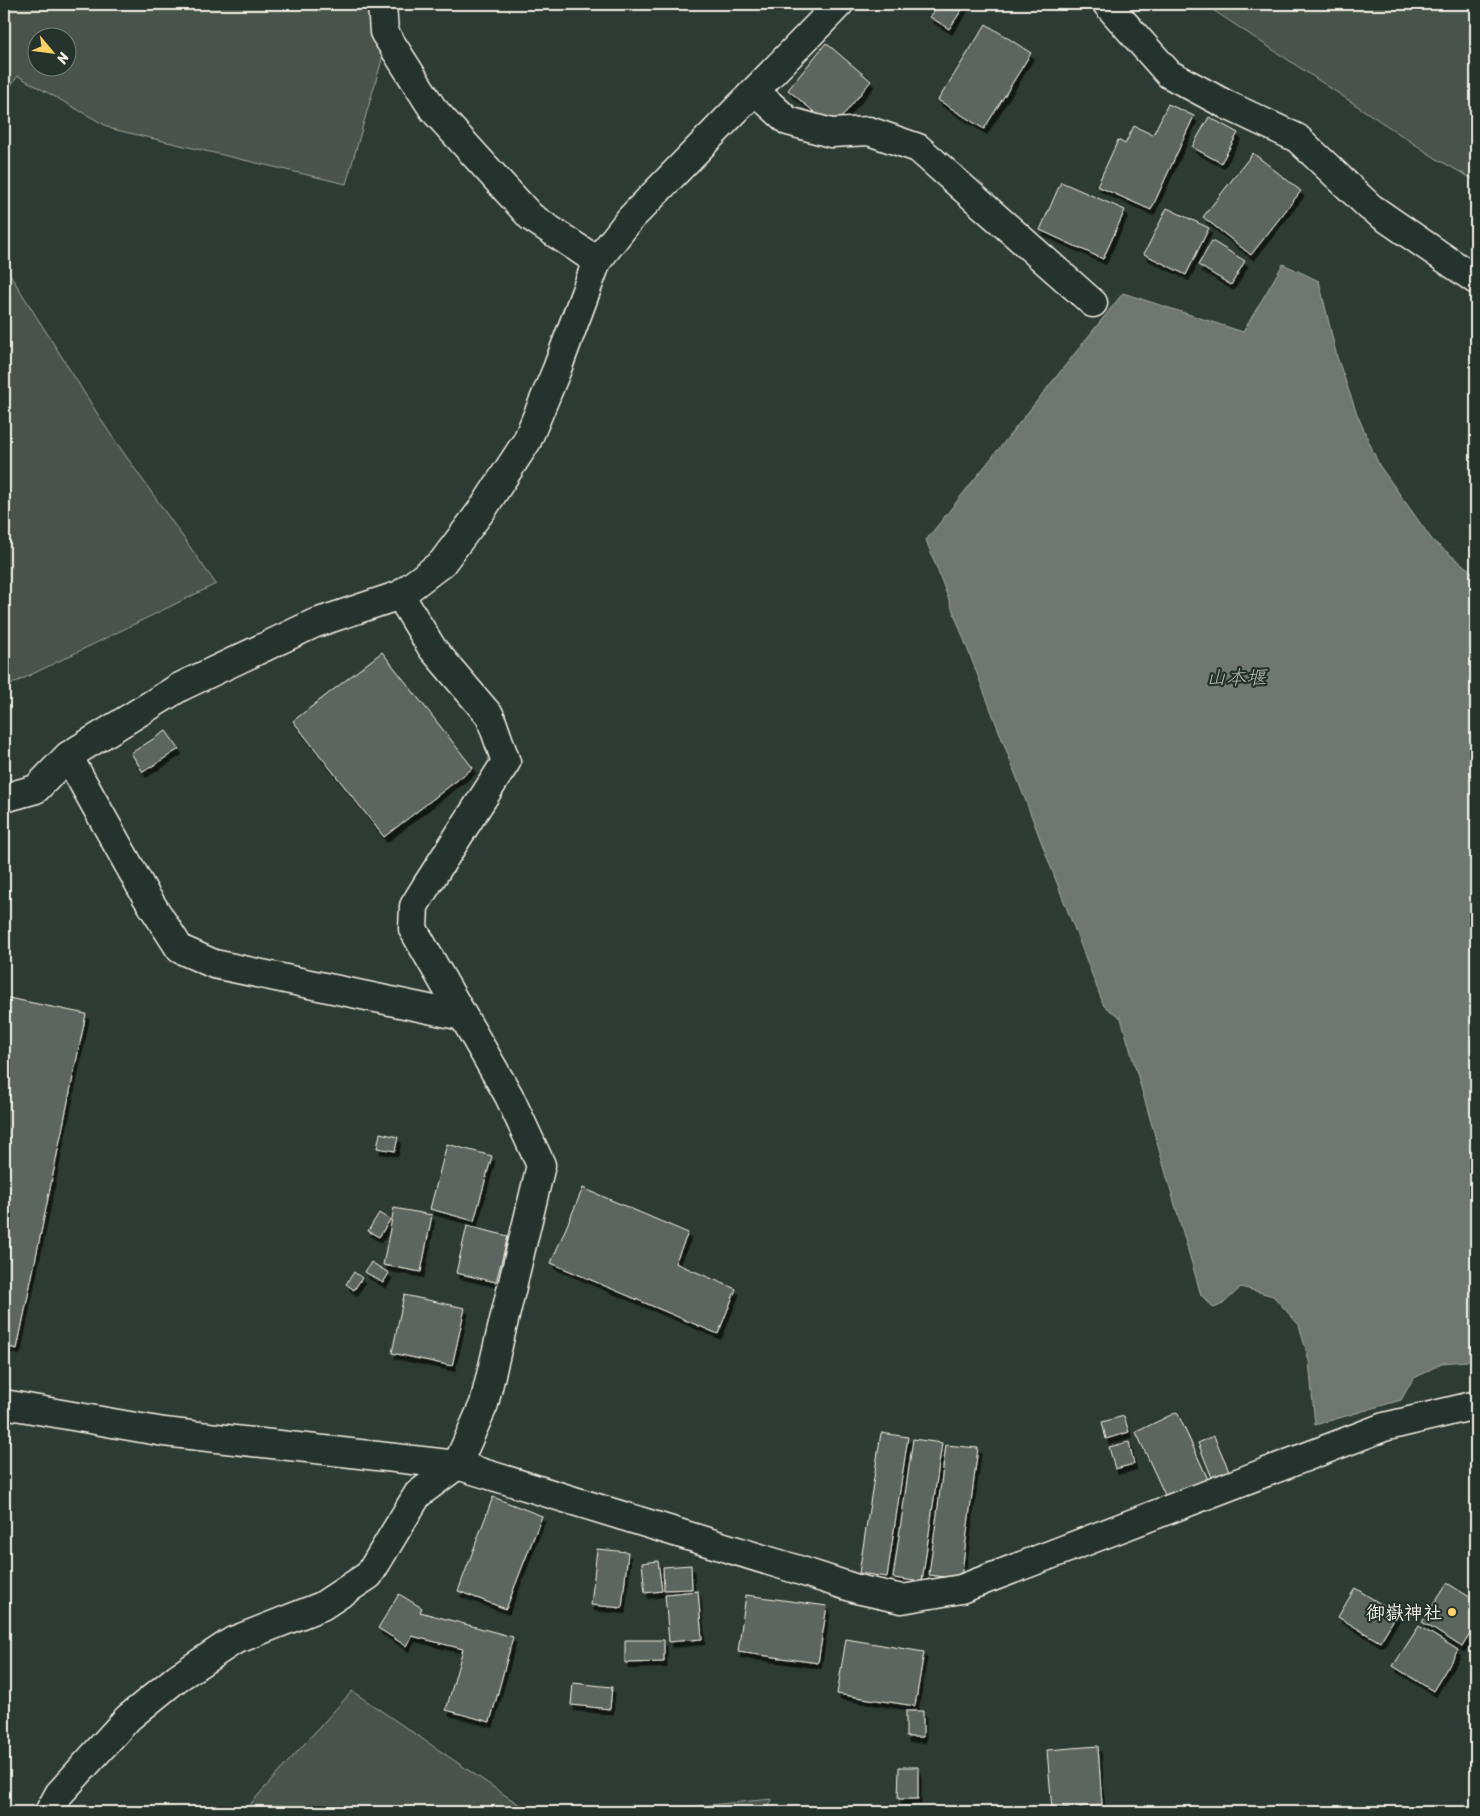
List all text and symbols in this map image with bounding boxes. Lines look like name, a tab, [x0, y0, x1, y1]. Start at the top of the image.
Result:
north arrow	[28, 28, 78, 78]
text: N	[50, 47, 77, 69]
water label: 山本堰	[1206, 660, 1268, 695]
place label: 御嶽神社	[1366, 1596, 1442, 1629]
marker: 御嶽神社	[1446, 1606, 1458, 1618]

